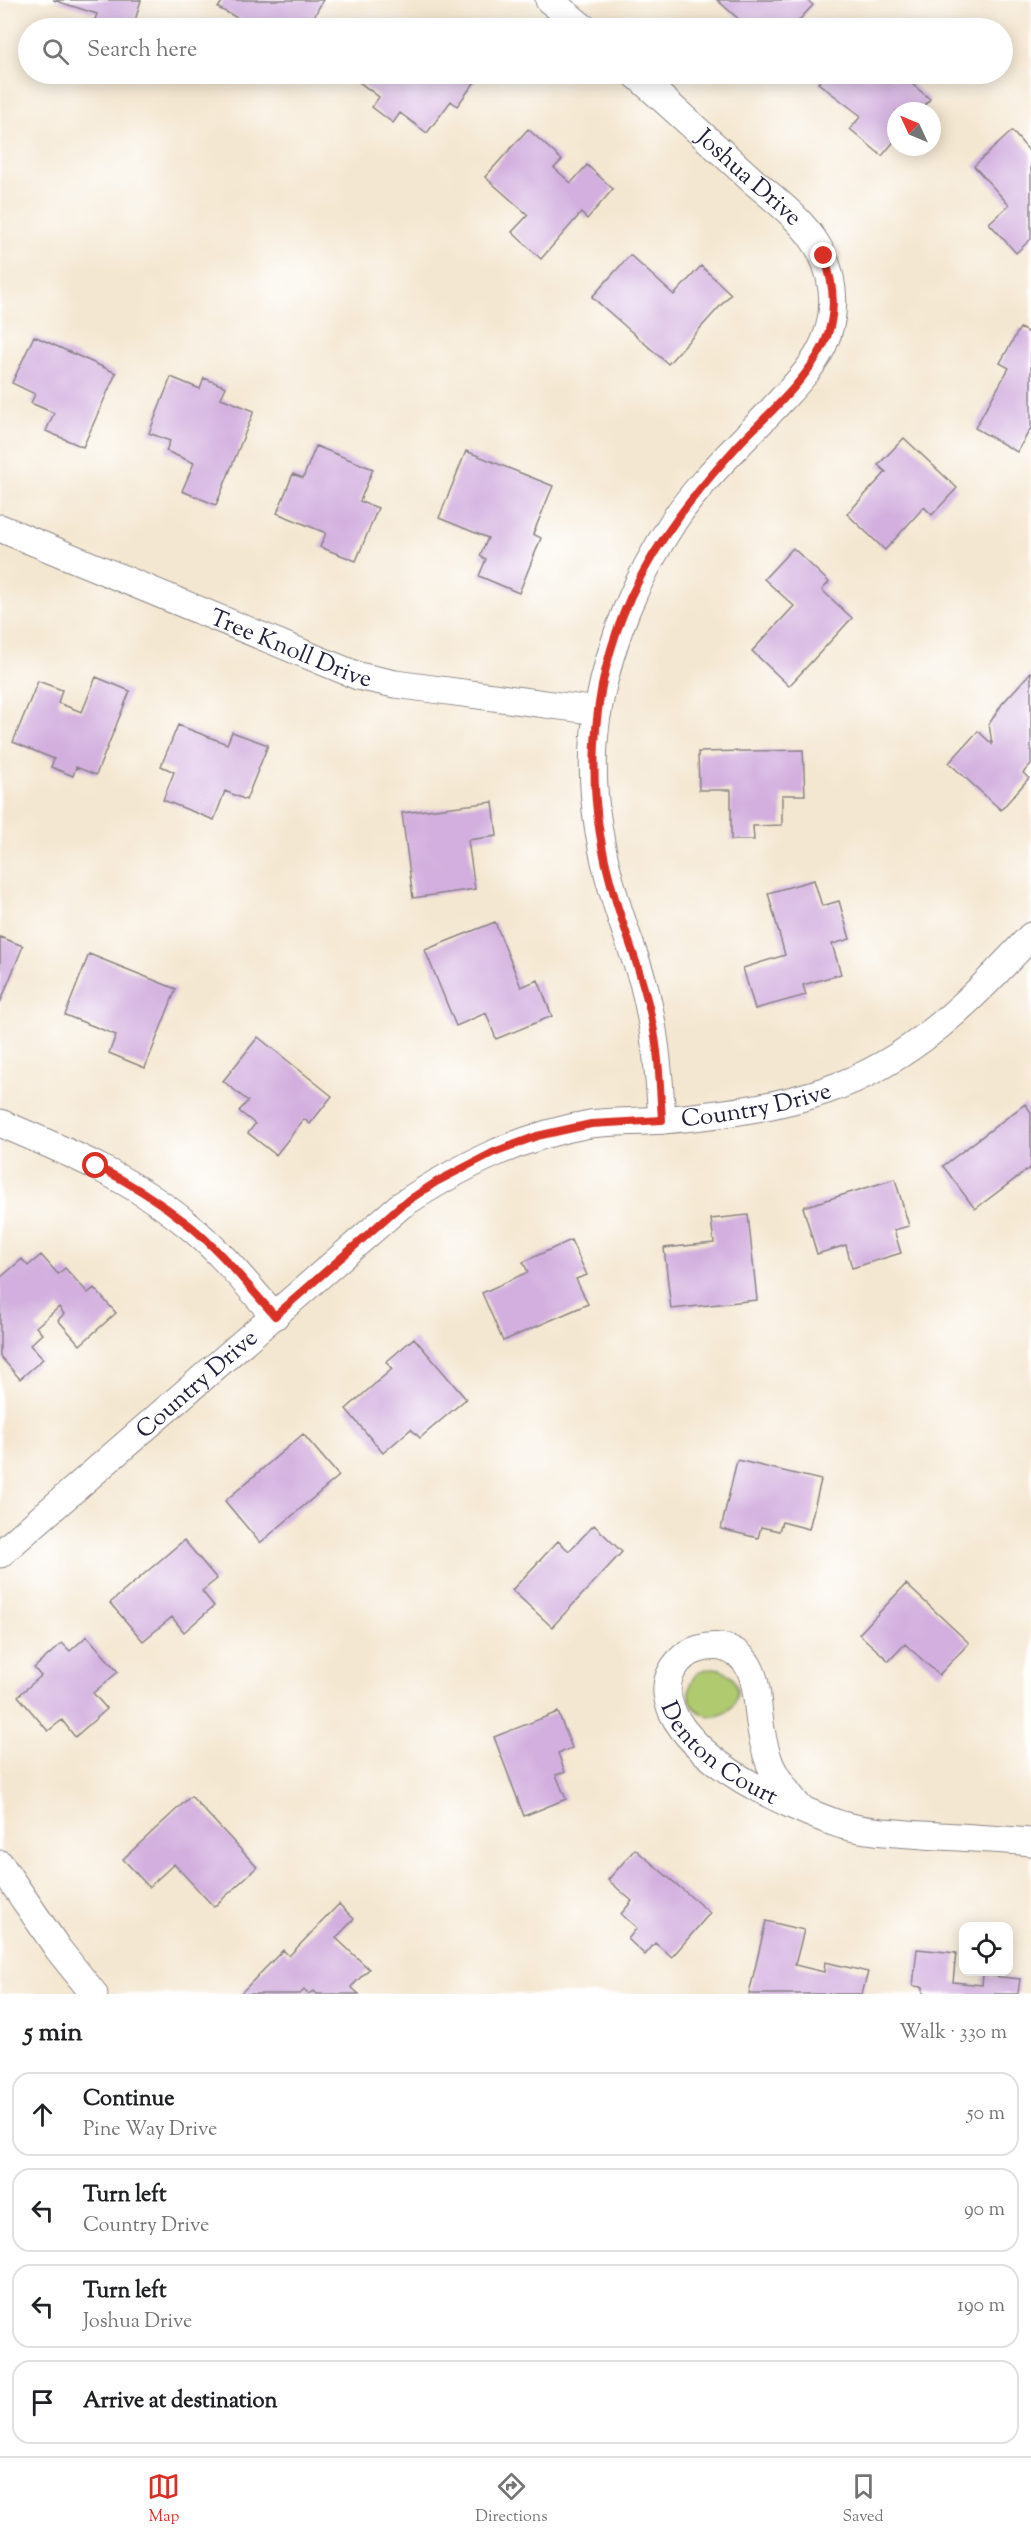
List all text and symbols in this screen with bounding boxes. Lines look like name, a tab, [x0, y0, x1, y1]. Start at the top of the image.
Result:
search box	[18, 18, 1013, 84]
icon: search	[39, 35, 72, 68]
text: Search here	[87, 35, 197, 67]
north arrow	[887, 102, 941, 156]
street label: Joshua Drive	[686, 121, 809, 234]
route end	[810, 242, 836, 268]
street label: Tree Knoll Drive	[204, 602, 374, 697]
street label: Country Drive	[680, 1075, 836, 1137]
route start	[82, 1152, 108, 1178]
street label: Country Drive	[129, 1322, 266, 1447]
street label: Denton Court	[651, 1696, 783, 1815]
map controls	[959, 1922, 1013, 1976]
button: locate	[959, 1922, 1013, 1976]
text: 5 min	[24, 2015, 83, 2052]
text: Walk · 330 m	[899, 2019, 1007, 2048]
text: Continue	[83, 2084, 174, 2116]
icon: ahead	[26, 2098, 59, 2131]
text: 50 m	[967, 2100, 1005, 2129]
text: Pine Way Drive	[83, 2116, 217, 2145]
text: Turn left	[83, 2180, 166, 2212]
icon: left	[26, 2194, 59, 2227]
text: 90 m	[964, 2196, 1005, 2225]
text: Country Drive	[83, 2212, 209, 2241]
text: Turn left	[83, 2276, 166, 2308]
icon: left	[26, 2290, 59, 2323]
text: 190 m	[957, 2292, 1005, 2321]
text: Joshua Drive	[83, 2308, 192, 2337]
icon: arrive	[26, 2386, 59, 2419]
text: Arrive at destination	[83, 2386, 278, 2418]
tab: Map	[147, 2470, 180, 2529]
tab: Directions	[475, 2470, 548, 2529]
tab: Saved	[842, 2470, 884, 2529]

